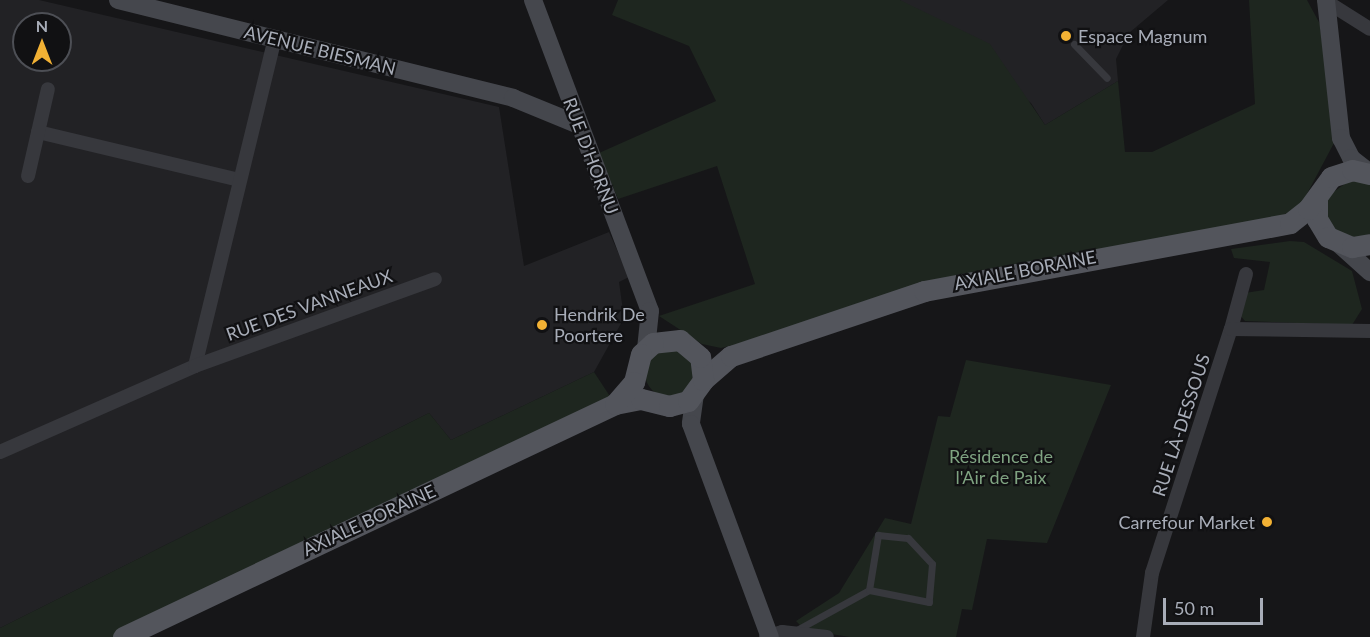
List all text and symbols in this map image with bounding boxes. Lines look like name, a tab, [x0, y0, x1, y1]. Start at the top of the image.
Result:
north arrow	[12, 12, 72, 72]
text: N	[36, 16, 48, 35]
street label: AVENUE BIESMAN	[242, 21, 398, 79]
place label: Espace Magnum	[1078, 25, 1207, 47]
marker: Espace Magnum	[1059, 29, 1073, 43]
street label: RUE D'HORNU	[559, 95, 623, 217]
street label: AXIALE BORAINE	[952, 246, 1098, 294]
street label: RUE DES VANNEAUX	[223, 265, 395, 345]
place label: Hendrik De Poortere	[554, 304, 645, 346]
marker: Hendrik De Poortere	[535, 318, 549, 332]
street label: RUE LÀ-DESSOUS	[1148, 351, 1214, 499]
park label: Résidence de l'Air de Paix	[949, 446, 1053, 488]
street label: AXIALE BORAINE	[299, 480, 439, 560]
place label: Carrefour Market	[1118, 511, 1255, 533]
marker: Carrefour Market	[1260, 515, 1274, 529]
scale bar	[1166, 586, 1266, 624]
text: 50 m	[1174, 597, 1214, 619]

